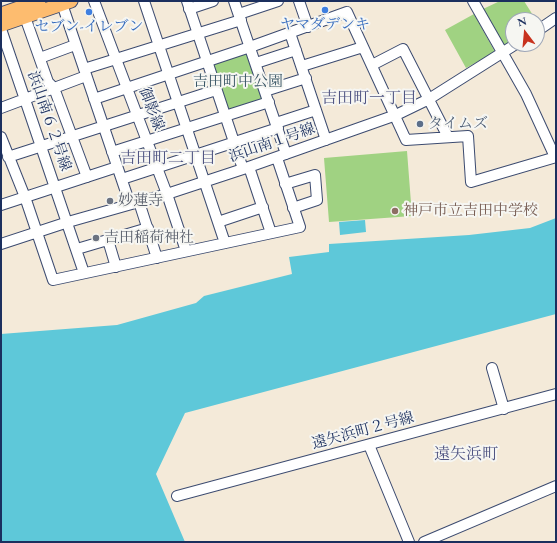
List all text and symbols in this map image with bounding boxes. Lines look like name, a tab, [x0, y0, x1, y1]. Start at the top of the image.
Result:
marker: ヤマダデンキ	[320, 5, 330, 15]
marker: セブン-イレブン	[84, 7, 94, 17]
north arrow	[505, 12, 545, 52]
text: N	[516, 13, 528, 29]
place label: ヤマダデンキ	[280, 16, 370, 34]
place label: セブン-イレブン	[34, 18, 144, 36]
street label: 浜山南６２号線	[23, 68, 75, 174]
park label: 吉田町中公園	[193, 73, 283, 91]
street label: 御影線	[135, 85, 167, 133]
district label: 吉田町一丁目	[321, 89, 417, 109]
place label: タイムズ	[428, 115, 488, 133]
marker: タイムズ	[415, 119, 425, 129]
street label: 浜山南１号線	[227, 120, 317, 166]
district label: 吉田町二丁目	[120, 149, 216, 169]
place label: 妙蓮寺	[118, 192, 163, 210]
marker: 妙蓮寺	[105, 196, 115, 206]
place label: 神戸市立吉田中学校	[403, 202, 538, 220]
marker: 神戸市立吉田中学校	[390, 206, 400, 216]
place label: 吉田稲荷神社	[104, 229, 194, 247]
marker: 吉田稲荷神社	[91, 233, 101, 243]
street label: 遠矢浜町２号線	[310, 409, 416, 453]
district label: 遠矢浜町	[434, 445, 498, 465]

